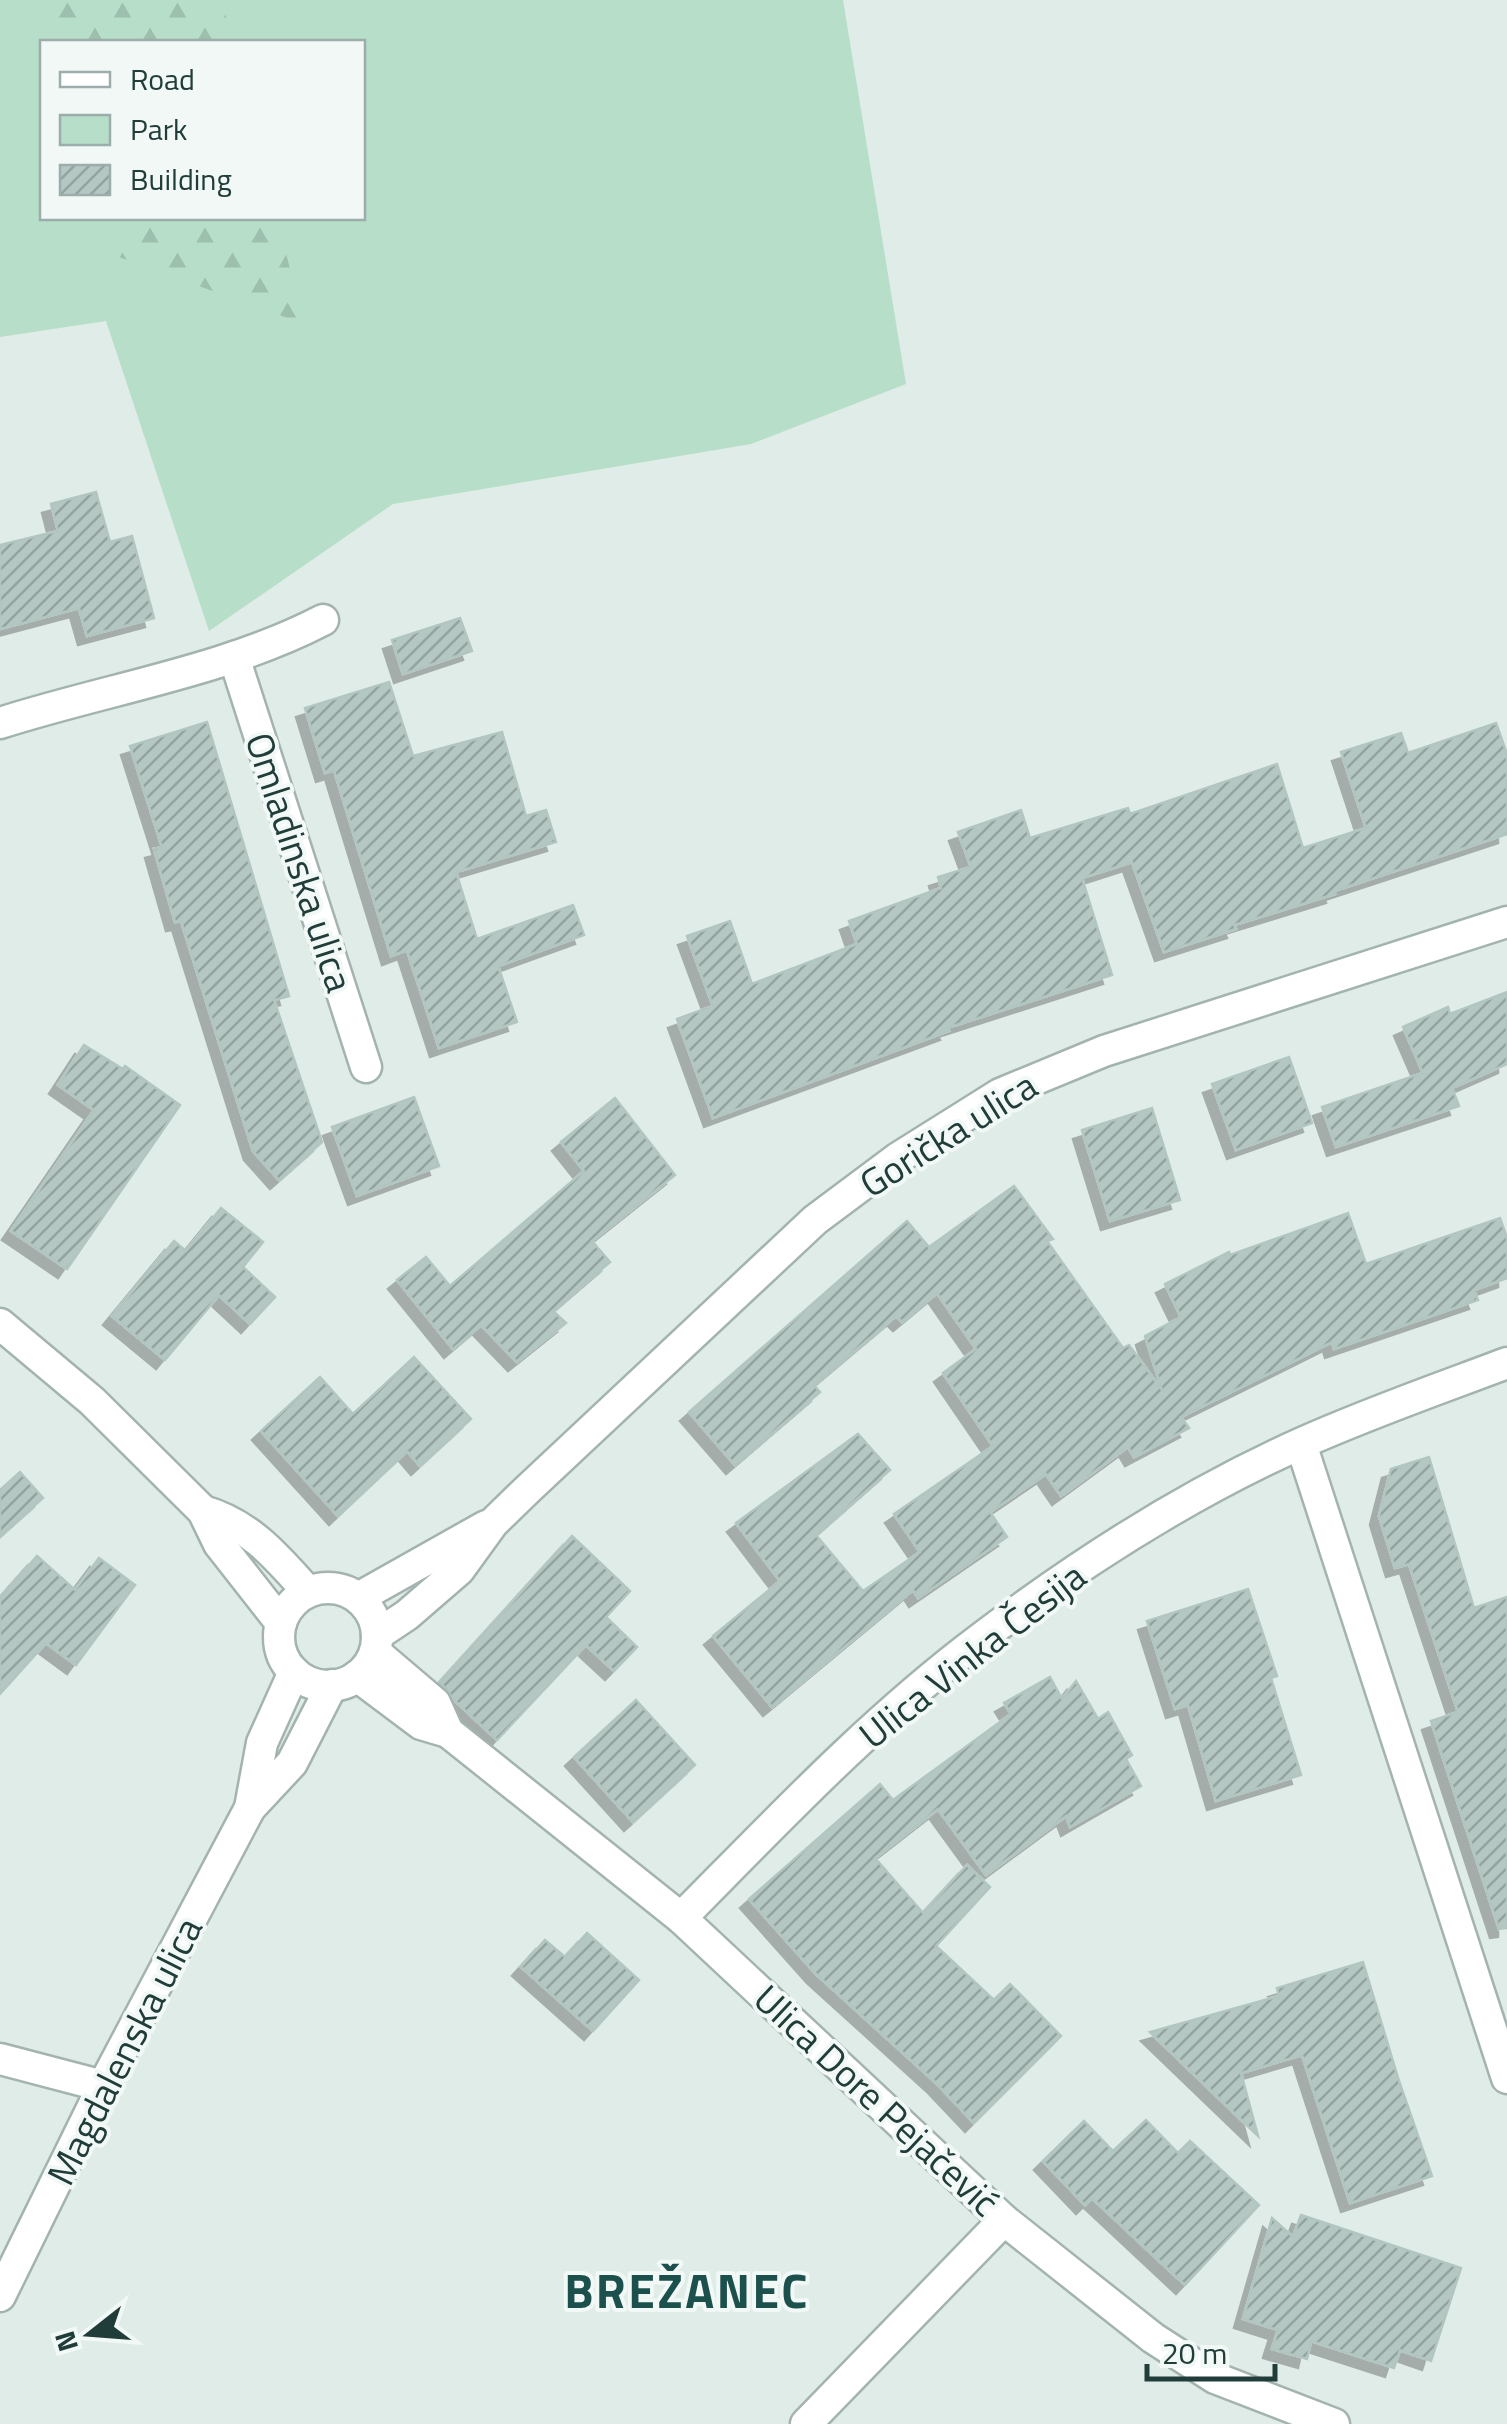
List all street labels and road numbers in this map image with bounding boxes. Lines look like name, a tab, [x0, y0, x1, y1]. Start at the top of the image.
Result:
street label: Omladinska ulica	[231, 725, 369, 999]
street label: Gorička ulica	[848, 1056, 1048, 1212]
street label: Ulica Vinka Česija	[846, 1548, 1098, 1762]
street label: Magdalenska ulica	[31, 1907, 217, 2195]
street label: Ulica Dore Pejačević	[741, 1970, 1013, 2230]

